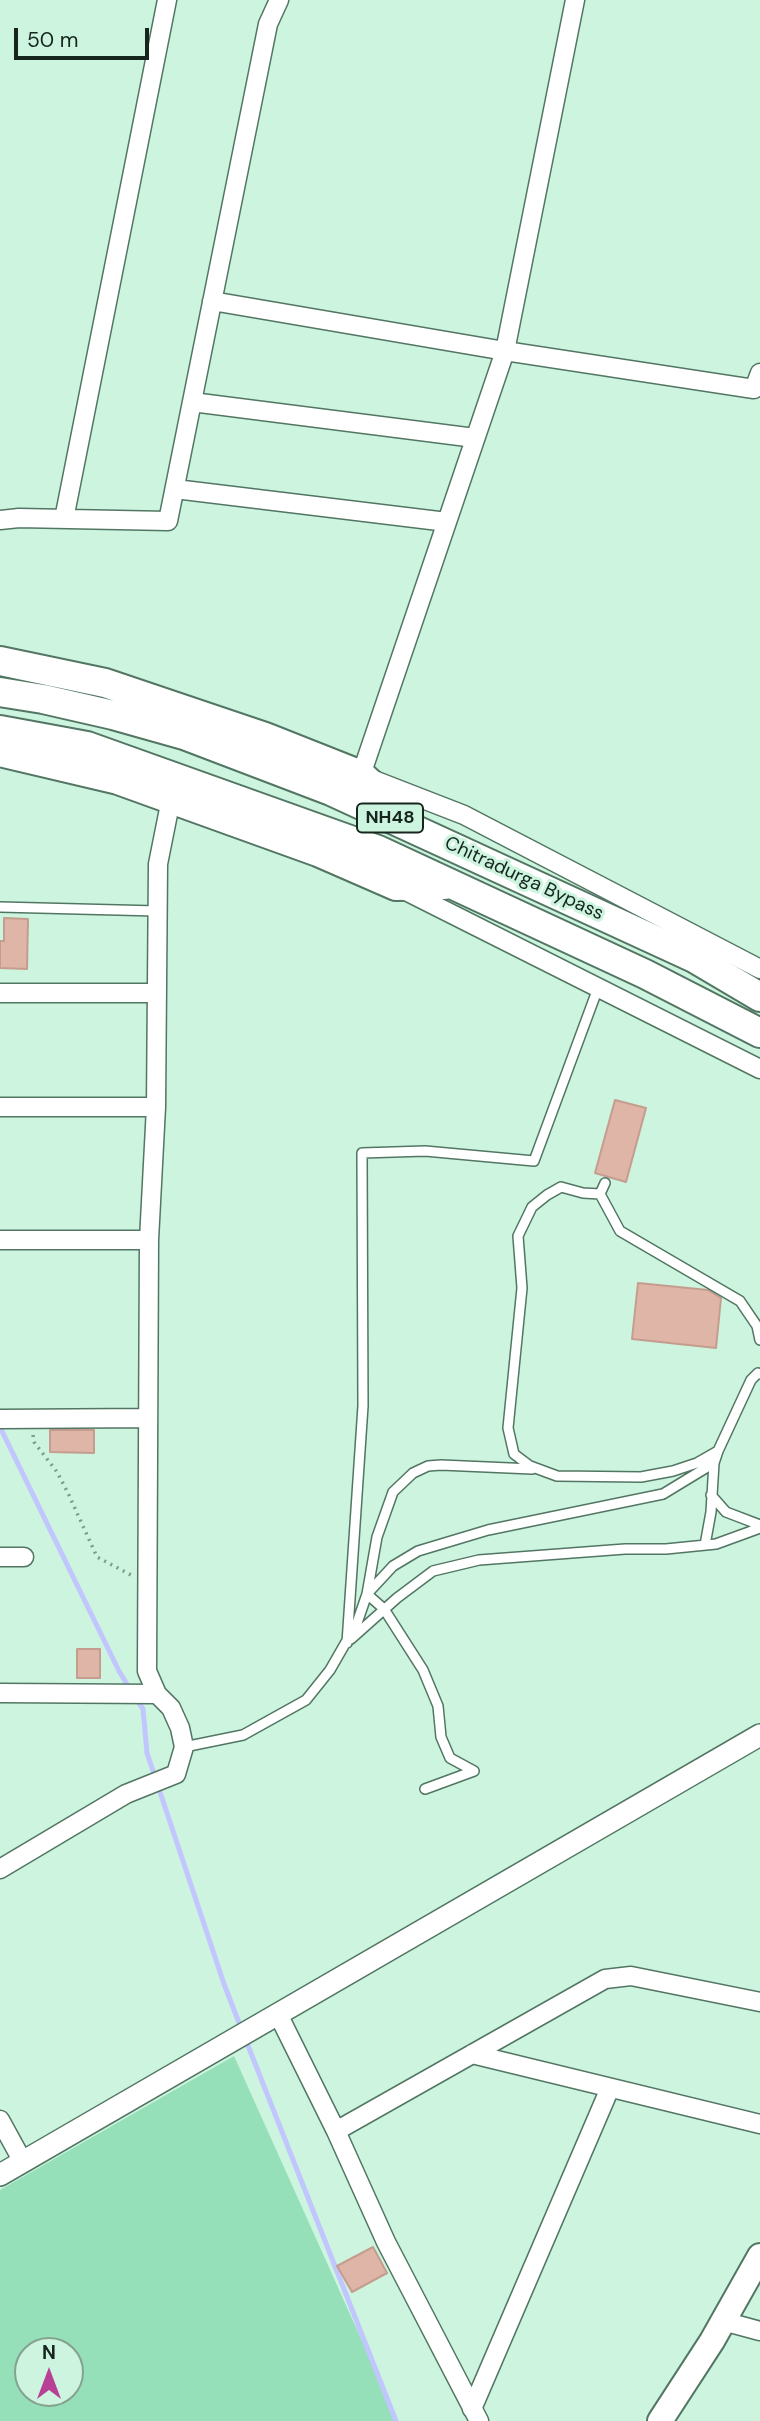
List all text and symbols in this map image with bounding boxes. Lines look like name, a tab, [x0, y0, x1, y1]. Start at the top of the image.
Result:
scale bar	[18, 14, 152, 58]
text: 50 m	[27, 26, 78, 54]
road number: NH48	[357, 804, 423, 832]
street label: Chitradurga Bypass	[441, 832, 607, 926]
north arrow	[14, 2337, 84, 2407]
text: N	[42, 2340, 56, 2365]

